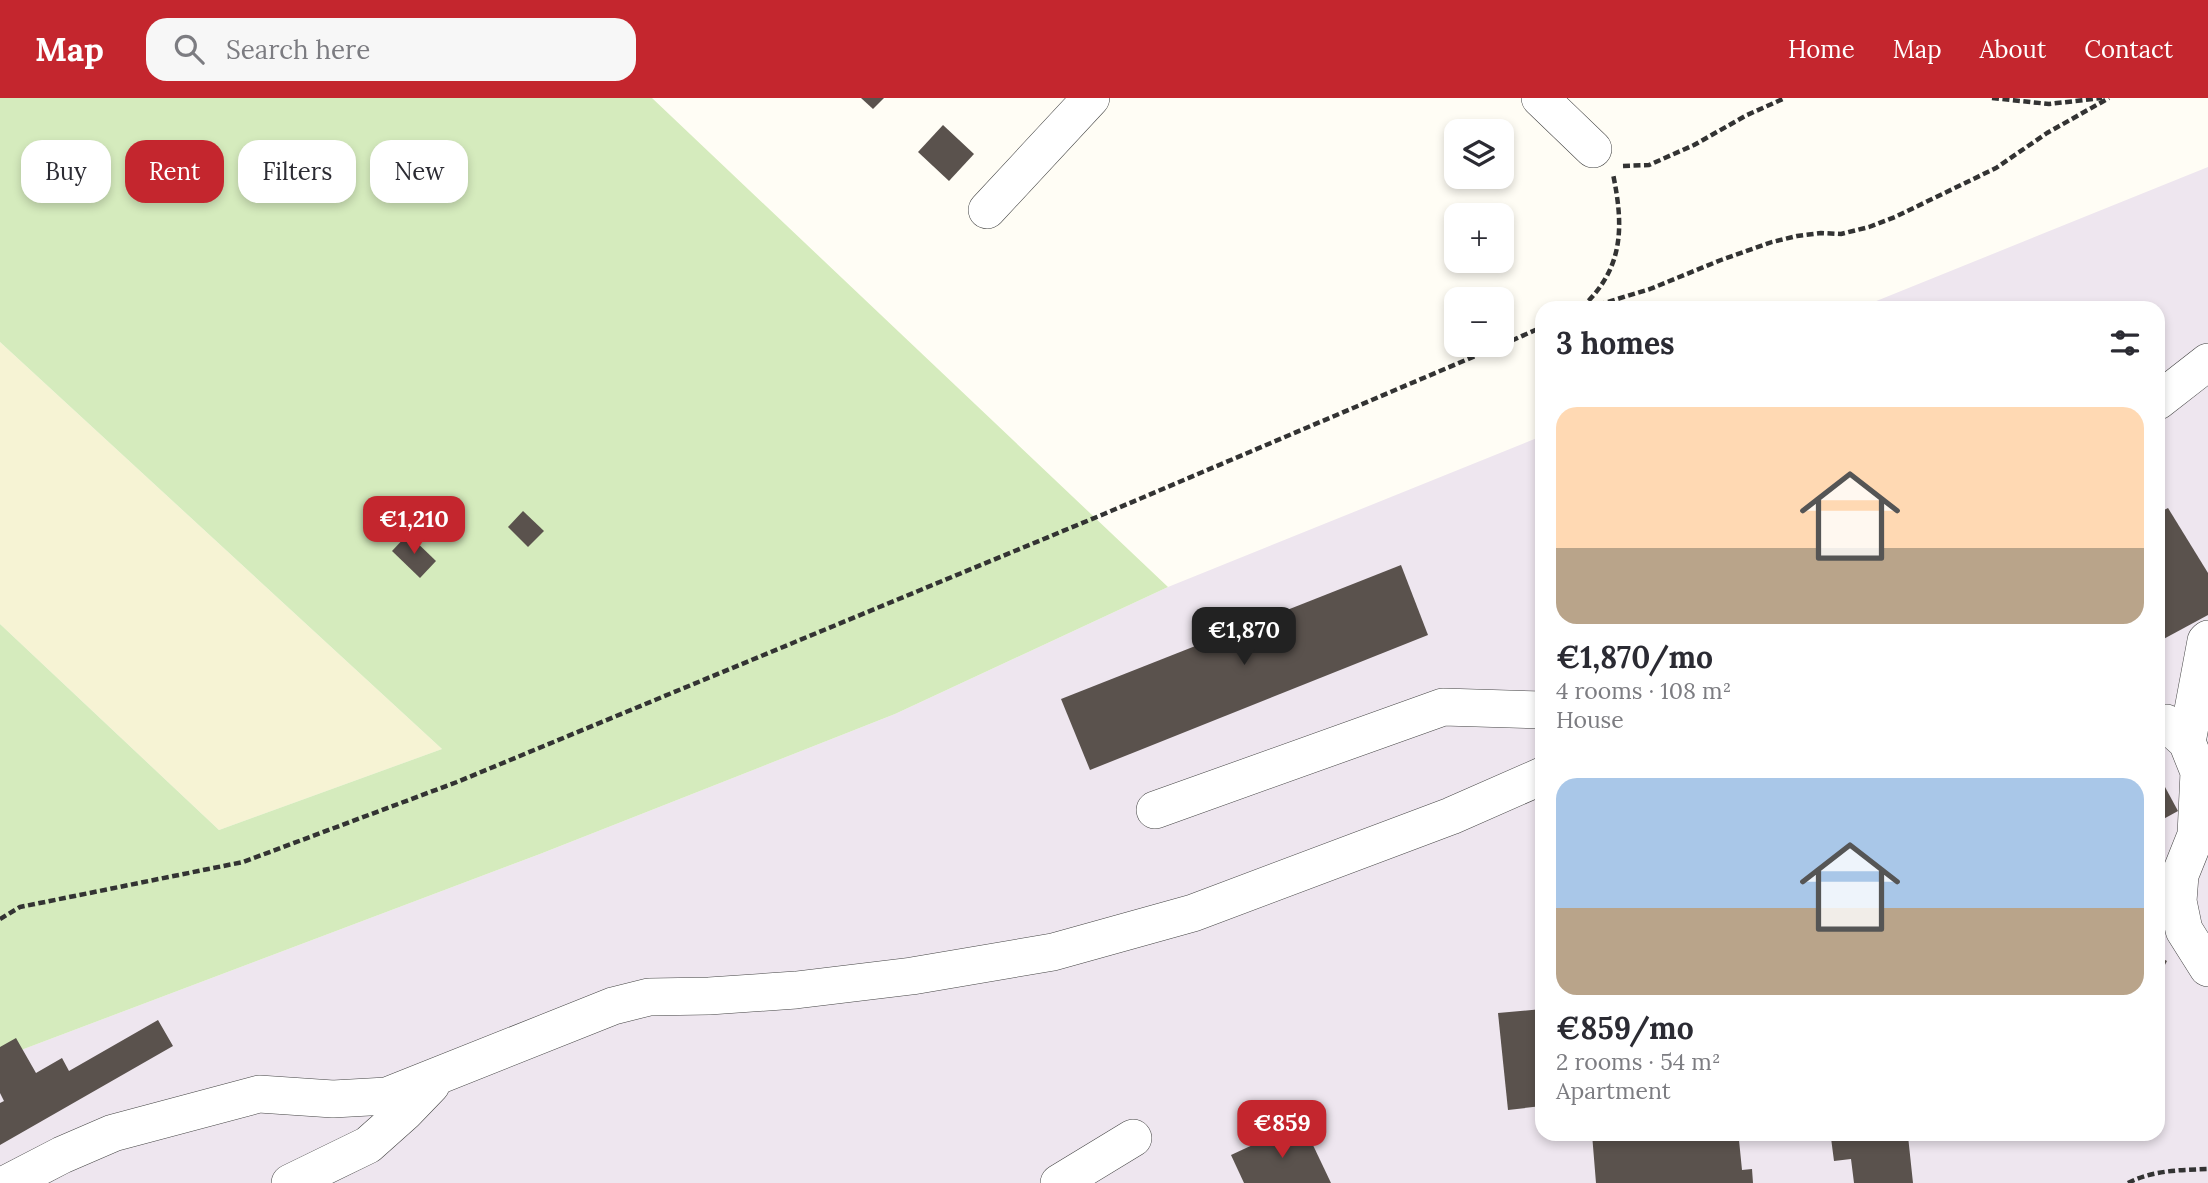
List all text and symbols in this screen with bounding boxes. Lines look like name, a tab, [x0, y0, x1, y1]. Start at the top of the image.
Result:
search box	[146, 18, 636, 81]
text: Map	[35, 28, 104, 70]
icon: search	[170, 30, 208, 68]
text: Search here	[226, 33, 370, 66]
text: Home	[1788, 34, 1855, 65]
text: Map	[1893, 34, 1942, 65]
text: About	[1980, 34, 2046, 65]
text: Contact	[2084, 34, 2173, 65]
map controls	[1444, 119, 1514, 357]
button: layers	[1444, 119, 1514, 189]
chip: Buy	[21, 140, 111, 203]
chip: Rent	[125, 140, 224, 203]
chip: Filters	[238, 140, 356, 203]
chip: New	[370, 140, 468, 203]
button: +	[1444, 203, 1514, 273]
button: −	[1444, 287, 1514, 357]
text: 3 homes	[1556, 324, 1675, 362]
icon: filters	[2106, 324, 2144, 362]
icon: home	[1787, 453, 1913, 579]
pin: €1,210	[357, 496, 471, 556]
text: €1,210	[379, 504, 449, 533]
pin: €1,870	[1187, 608, 1301, 667]
text: €1,870	[1208, 615, 1280, 644]
text: €1,870/mo	[1556, 638, 1713, 676]
text: 4 rooms · 108 m²	[1556, 676, 1731, 705]
text: House	[1556, 705, 1624, 734]
icon: home	[1787, 824, 1913, 950]
text: €859/mo	[1556, 1009, 1694, 1047]
text: 2 rooms · 54 m²	[1556, 1047, 1721, 1076]
text: Apartment	[1556, 1076, 1671, 1105]
pin: €859	[1241, 1100, 1323, 1160]
text: €859	[1253, 1108, 1311, 1137]

